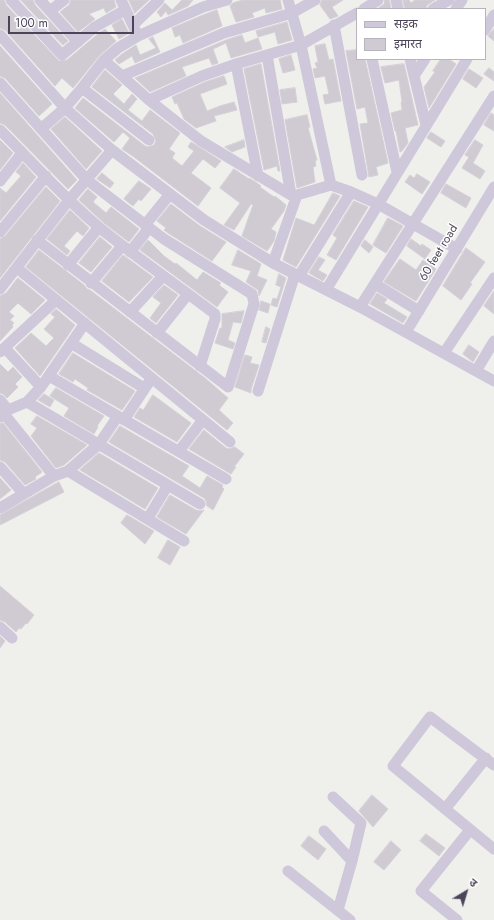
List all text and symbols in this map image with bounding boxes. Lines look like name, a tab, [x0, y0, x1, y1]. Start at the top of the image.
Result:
scale bar	[10, 8, 136, 34]
legend	[356, 8, 486, 60]
text: 100 m	[15, 14, 48, 32]
text: सड़क	[394, 15, 418, 33]
text: इमारत	[394, 35, 422, 53]
street label: 60 feet road	[417, 222, 461, 284]
north arrow	[446, 872, 486, 912]
text: उ	[466, 874, 481, 891]

